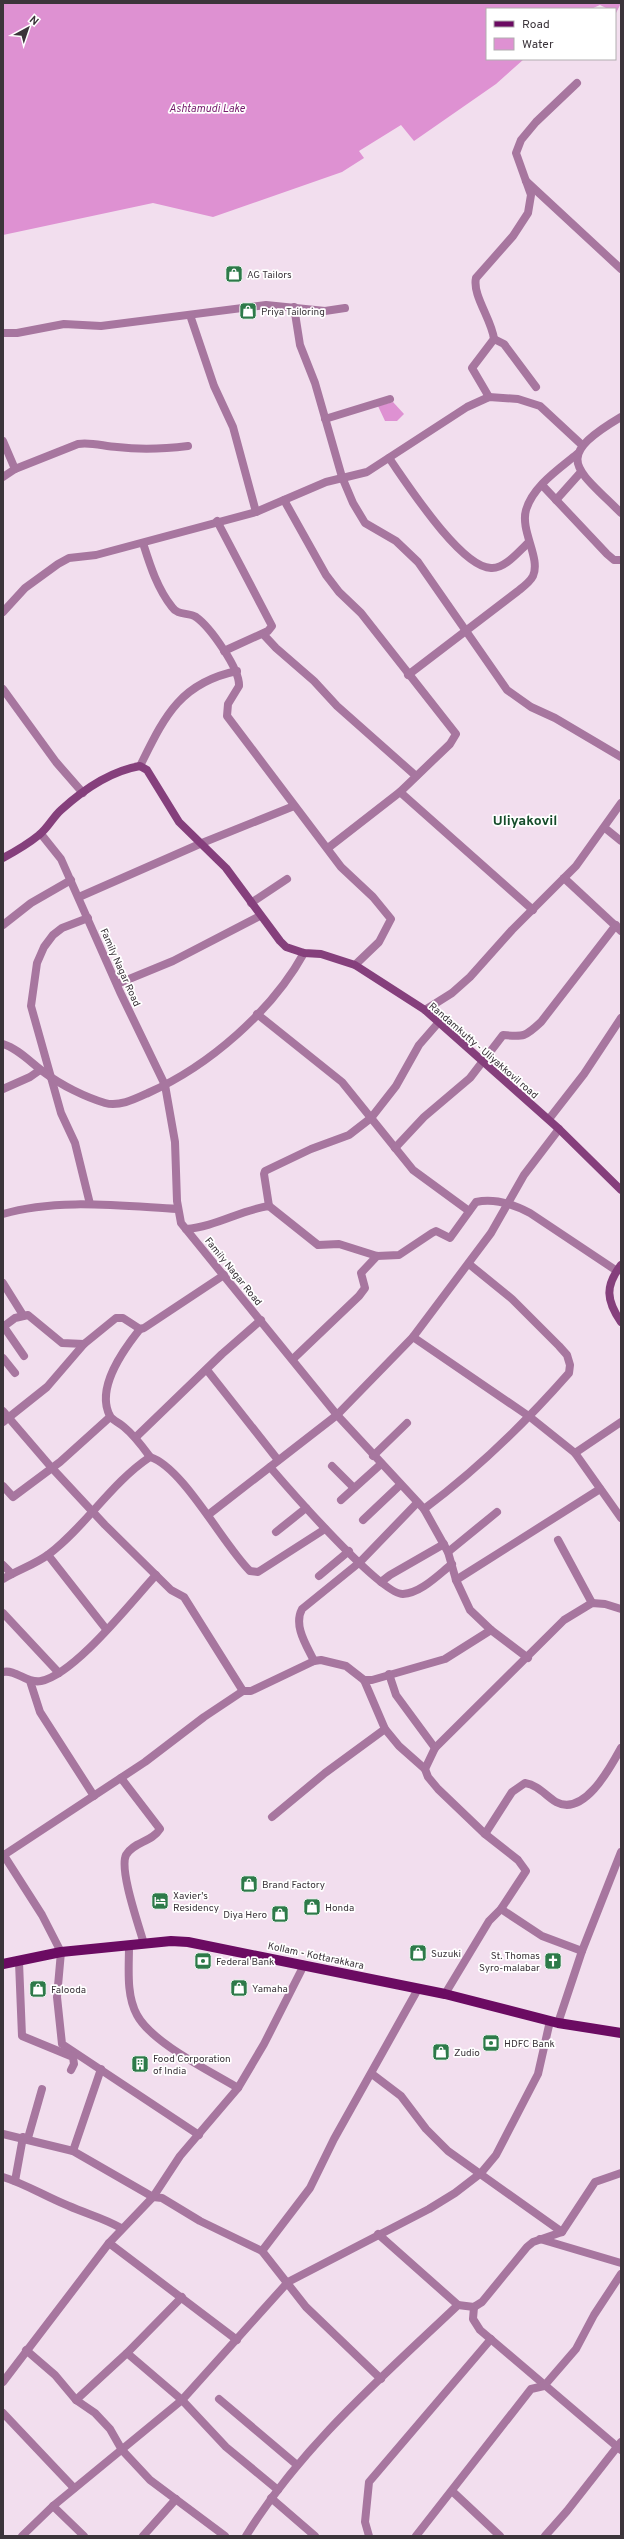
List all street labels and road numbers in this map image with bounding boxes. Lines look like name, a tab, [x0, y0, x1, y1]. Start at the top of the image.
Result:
street label: Family Nagar Road	[97, 927, 143, 1009]
street label: Randamkutty - Uliyakkovil road	[426, 1000, 540, 1102]
street label: Family Nagar Road	[201, 1235, 264, 1309]
street label: Kollam - Kottarakkara	[266, 1940, 365, 1973]

